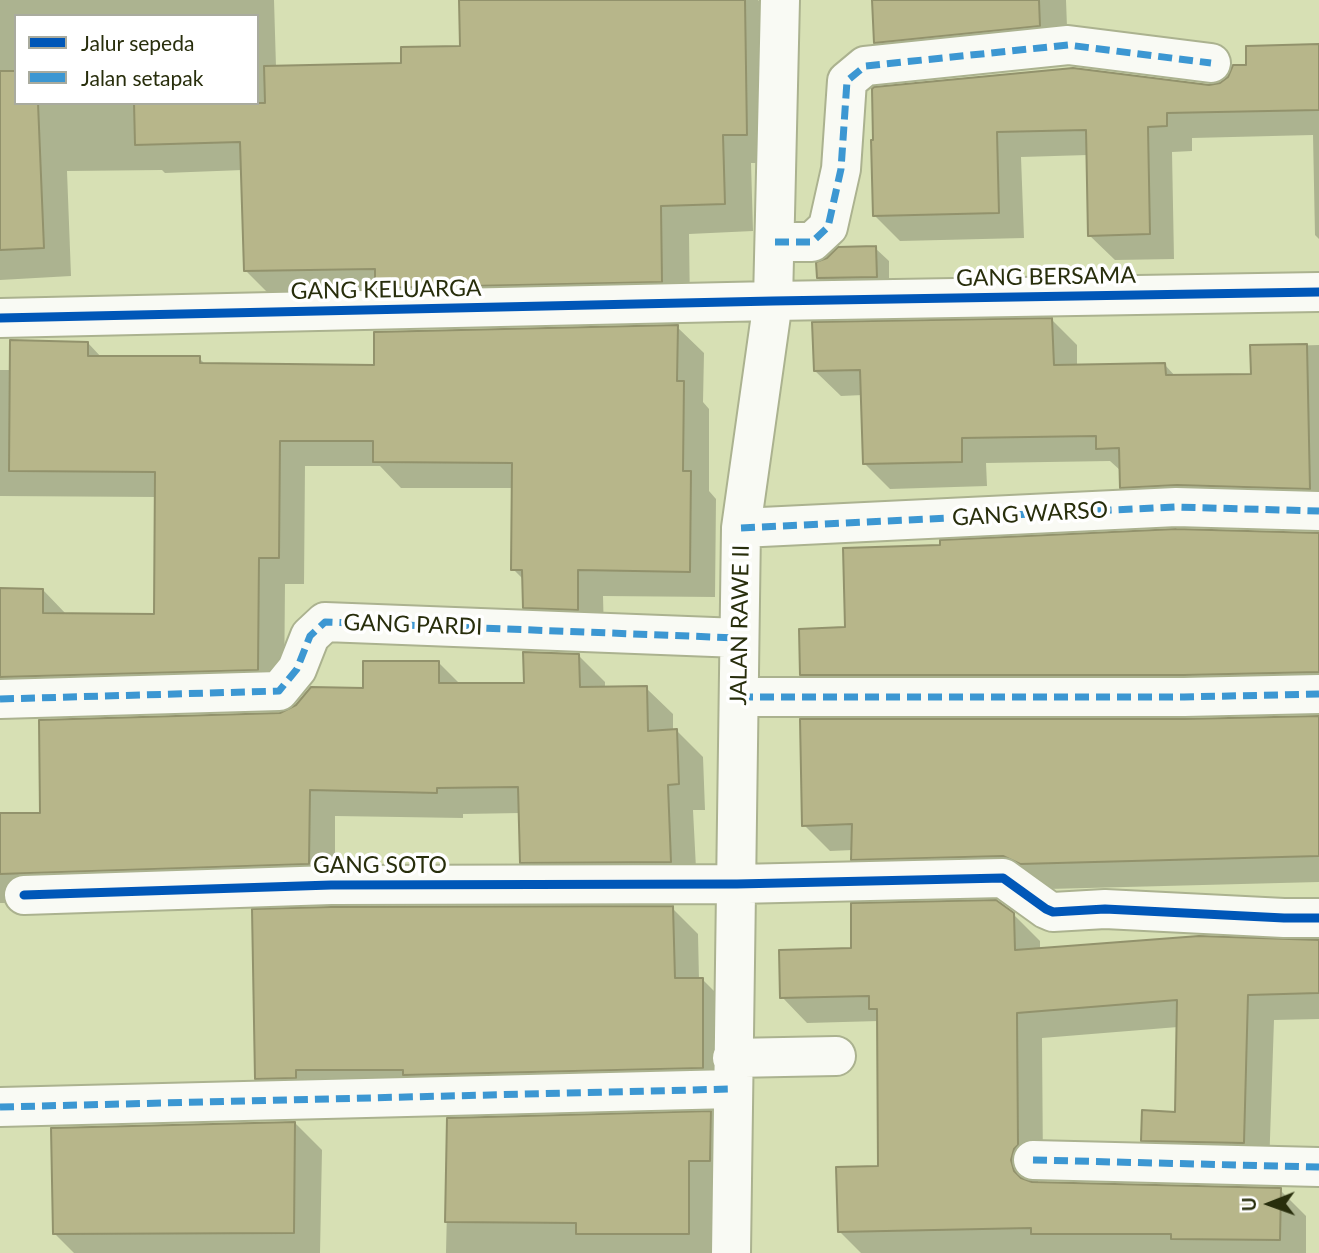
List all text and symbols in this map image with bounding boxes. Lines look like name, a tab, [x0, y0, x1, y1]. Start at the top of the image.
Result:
legend	[14, 14, 259, 105]
text: Jalur sepeda	[81, 30, 194, 55]
text: Jalan setapak	[81, 65, 203, 90]
street label: GANG BERSAMA	[956, 262, 1136, 292]
street label: GANG KELUARGA	[290, 275, 482, 305]
street label: GANG WARSO	[951, 496, 1109, 532]
street label: JALAN RAWE II	[725, 544, 755, 706]
street label: GANG PARDI	[343, 609, 483, 641]
street label: GANG SOTO	[313, 852, 447, 880]
north arrow	[1235, 1169, 1305, 1239]
text: U	[1237, 1197, 1260, 1212]

